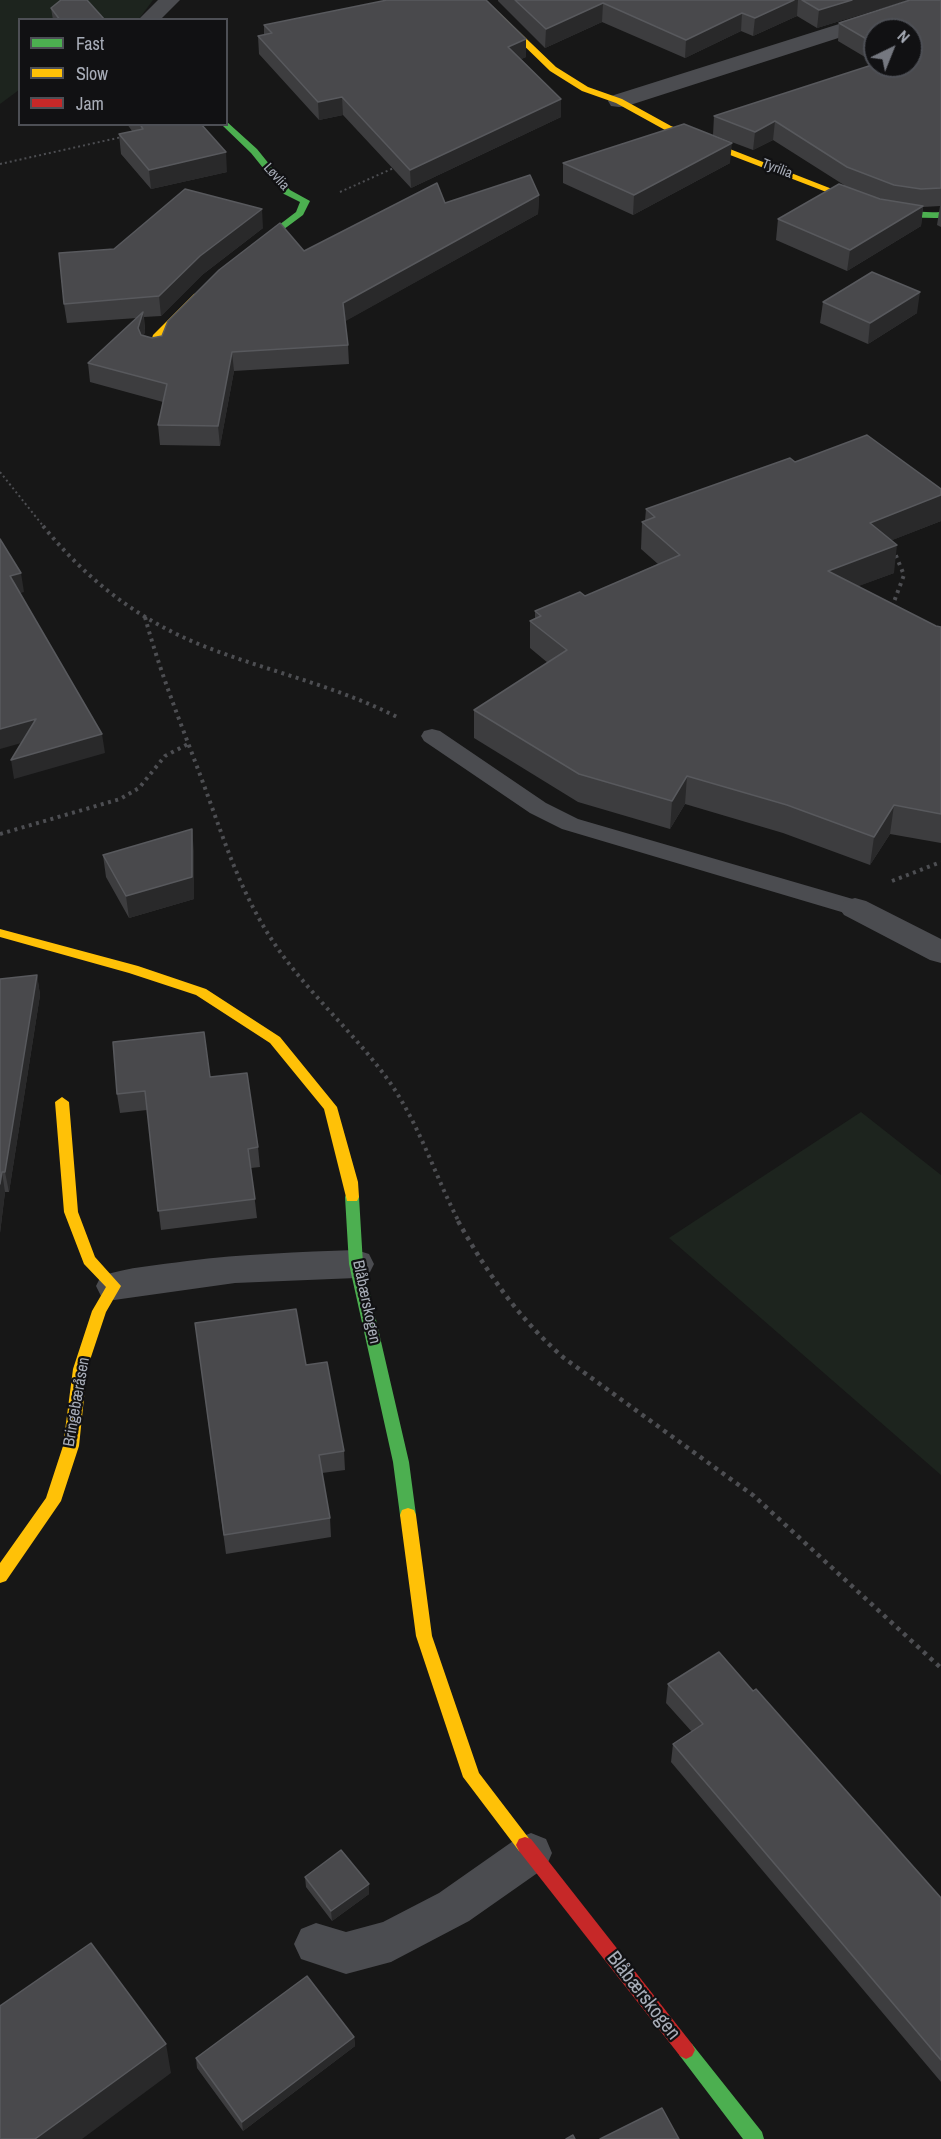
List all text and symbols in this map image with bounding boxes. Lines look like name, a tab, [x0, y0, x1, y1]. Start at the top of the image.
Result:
legend	[18, 18, 228, 126]
north arrow	[863, 18, 923, 78]
text: N	[893, 25, 915, 48]
text: Fast	[76, 31, 104, 56]
text: Slow	[76, 61, 108, 86]
text: Jam	[76, 91, 104, 116]
street label: Tyrilia	[759, 156, 795, 182]
street label: Løvlia	[260, 160, 292, 194]
street label: Blåbærskogen	[348, 1259, 384, 1345]
street label: Bringebæråsen	[60, 1356, 94, 1448]
street label: Blåbærskogen	[601, 1947, 685, 2045]

